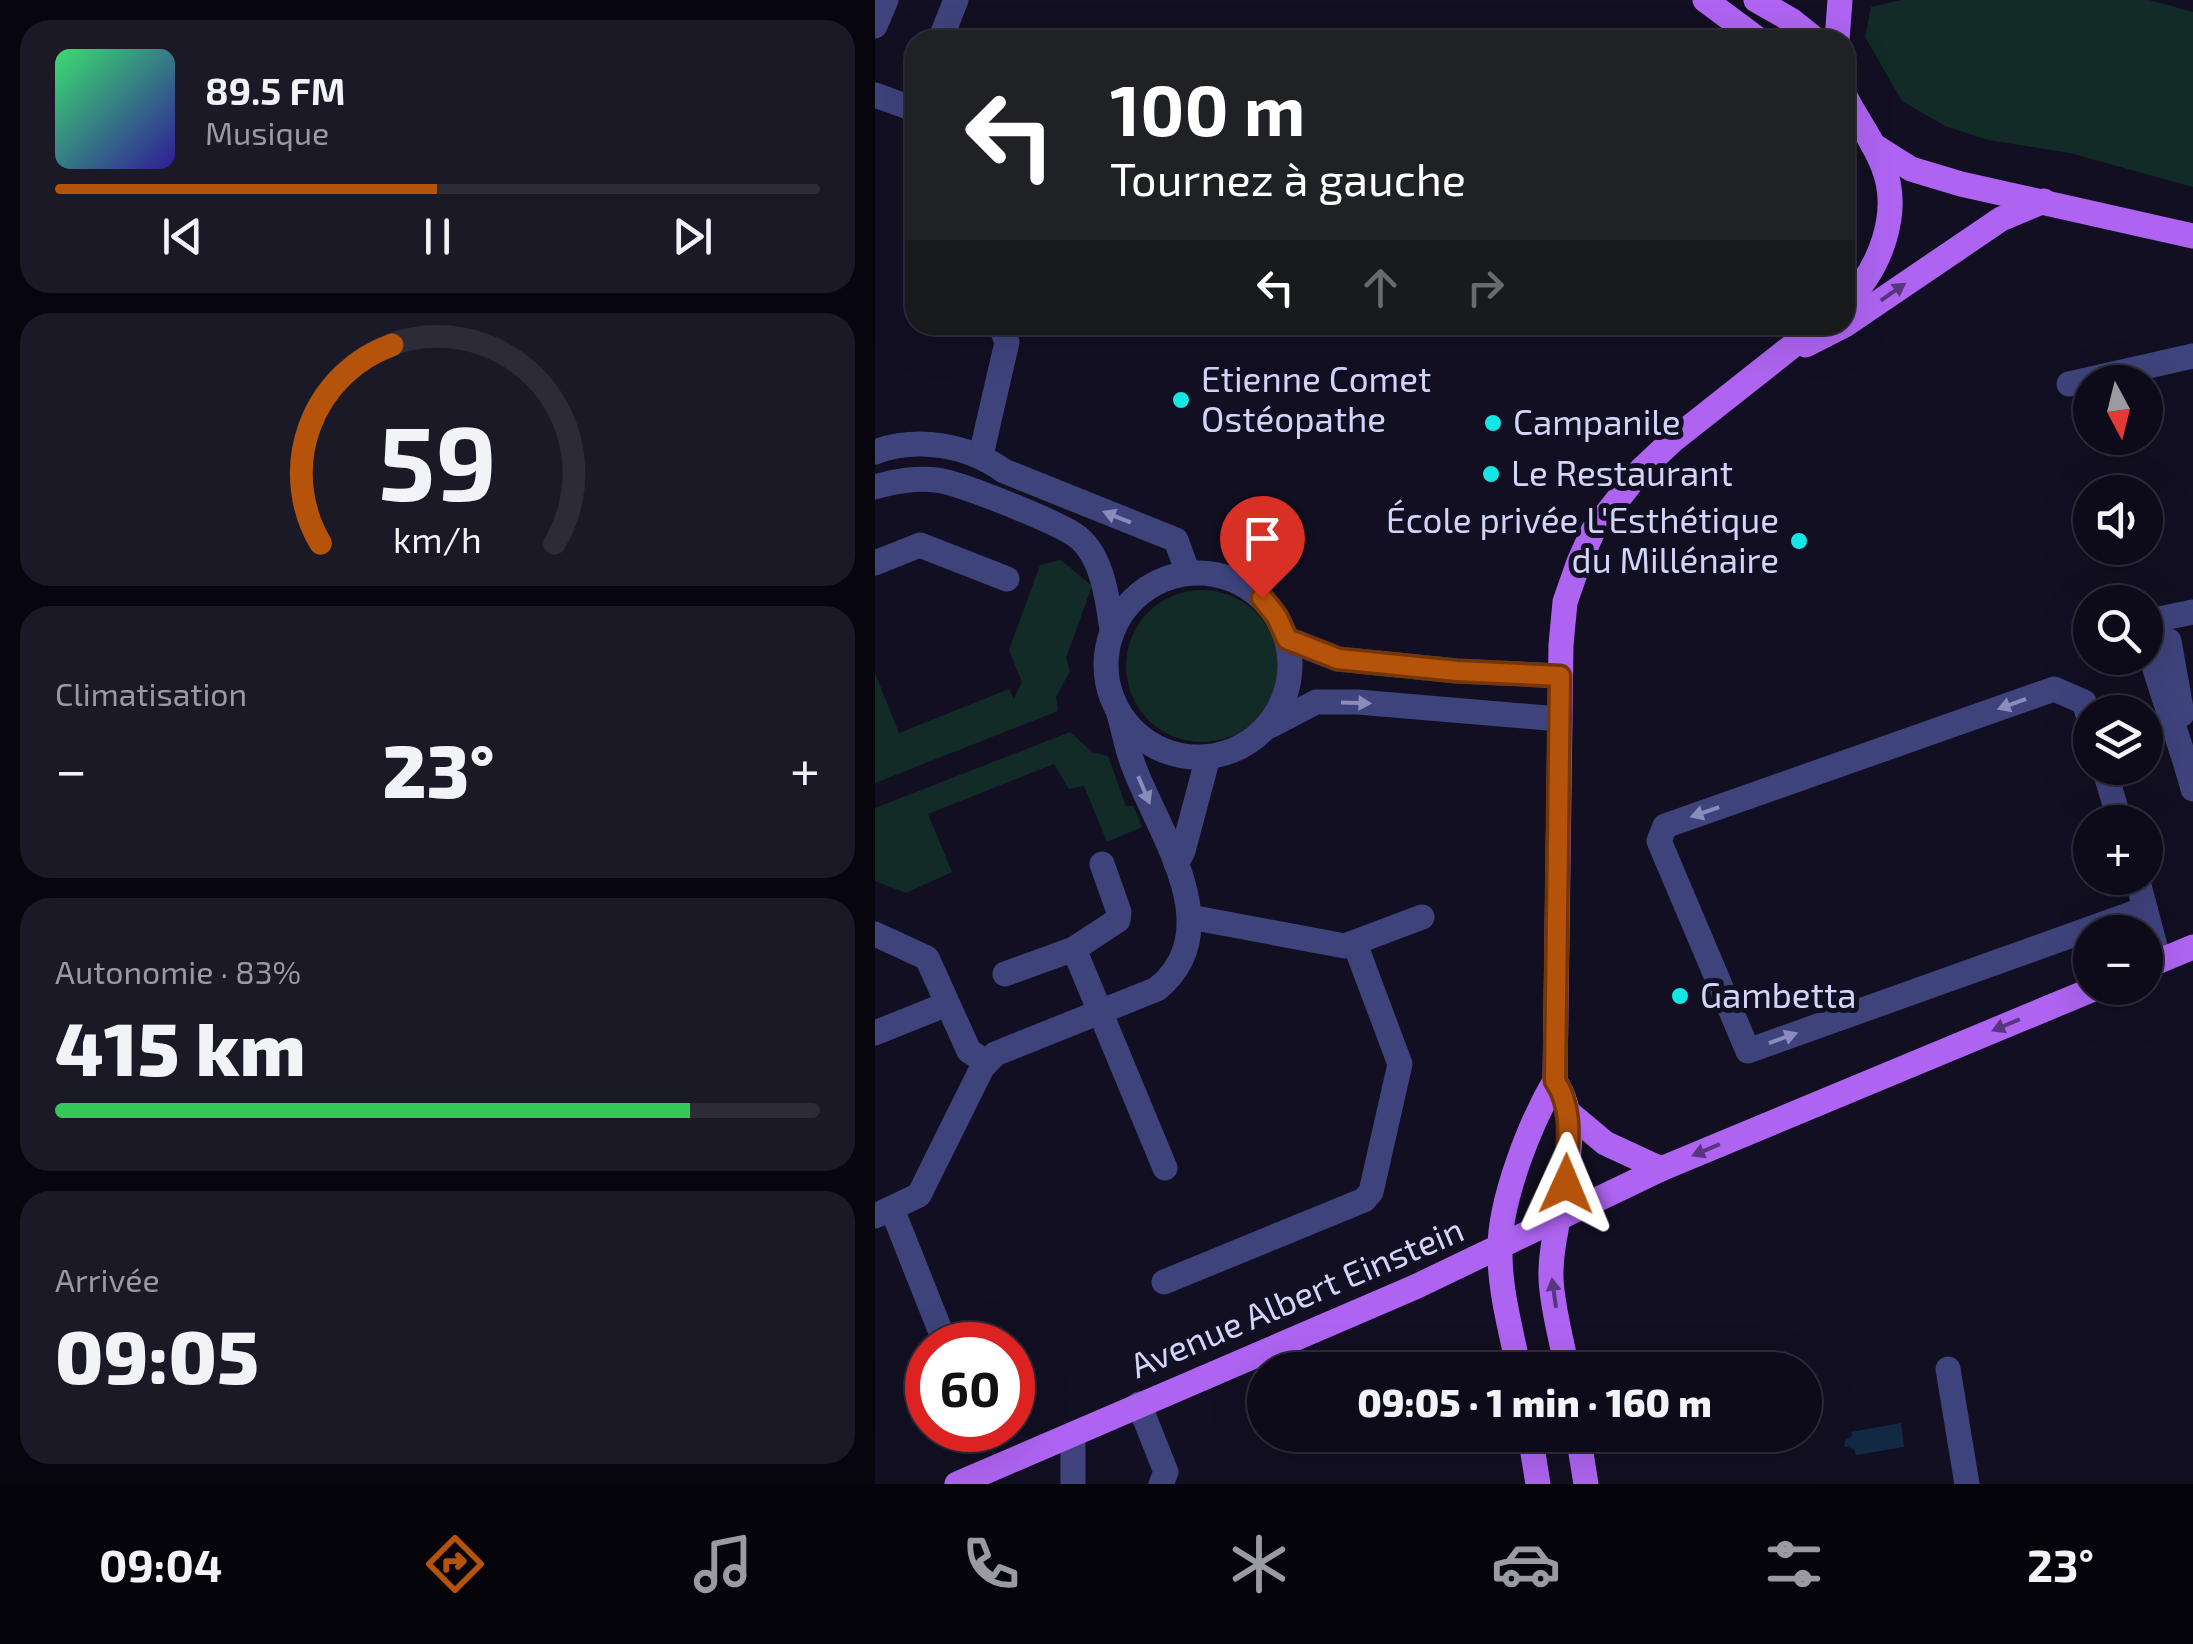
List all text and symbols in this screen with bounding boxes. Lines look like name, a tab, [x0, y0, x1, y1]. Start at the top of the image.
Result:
text: 100 m	[1110, 66, 1305, 150]
text: 89.5 FM	[205, 67, 346, 113]
icon: left	[945, 70, 1075, 200]
text: Musique	[205, 113, 329, 151]
text: Tournez à gauche	[1110, 151, 1466, 205]
icon: previous	[155, 209, 210, 264]
icon: pause	[410, 209, 465, 264]
icon: next	[665, 209, 720, 264]
icon: left	[1248, 260, 1303, 315]
icon: ahead	[1353, 260, 1408, 315]
icon: right	[1458, 260, 1513, 315]
one-way arrow	[1880, 283, 1907, 302]
place label: Etienne Comet Ostéopathe	[1201, 357, 1431, 439]
north arrow	[2073, 365, 2163, 455]
map controls	[2073, 365, 2163, 1005]
marker: Etienne Comet Ostéopathe	[1170, 389, 1192, 411]
text: 59	[378, 397, 497, 522]
place label: Campanile	[1513, 400, 1681, 442]
marker: Campanile	[1482, 412, 1504, 434]
place label: Le Restaurant	[1511, 451, 1733, 493]
marker: Le Restaurant	[1480, 463, 1502, 485]
button: sound	[2073, 475, 2163, 565]
pin	[1220, 496, 1305, 599]
place label: École privée L'Esthétique du Millénaire	[1386, 498, 1779, 580]
one-way arrow	[1102, 508, 1132, 524]
icon: arrive	[1235, 511, 1290, 566]
text: km/h	[393, 517, 482, 560]
marker: École privée L'Esthétique du Millénaire	[1788, 530, 1810, 552]
button: search	[2073, 585, 2163, 675]
text: Climatisation	[55, 674, 247, 712]
one-way arrow	[1341, 695, 1373, 711]
button: layers	[2073, 695, 2163, 785]
one-way arrow	[1997, 697, 2027, 712]
text: 23°	[382, 723, 495, 813]
text: −	[55, 735, 87, 801]
text: +	[790, 735, 820, 801]
one-way arrow	[1136, 775, 1152, 805]
one-way arrow	[1690, 805, 1720, 820]
button: +	[2073, 805, 2163, 895]
button: −	[2073, 915, 2163, 1005]
text: Autonomie · 83%	[55, 952, 301, 990]
place label: Gambetta	[1700, 973, 1857, 1015]
marker: Gambetta	[1669, 985, 1691, 1007]
text: 415 km	[55, 1001, 306, 1091]
one-way arrow	[1991, 1017, 2021, 1033]
one-way arrow	[1769, 1030, 1799, 1045]
position arrow	[1514, 1132, 1618, 1236]
one-way arrow	[1691, 1142, 1721, 1158]
street label: Avenue Albert Einstein	[1123, 1207, 1469, 1385]
text: Arrivée	[55, 1260, 160, 1298]
one-way arrow	[1546, 1277, 1561, 1308]
text: 09:05	[55, 1309, 259, 1399]
speed limit sign: 60	[905, 1322, 1035, 1452]
text: 09:05 · 1 min · 160 m	[1357, 1379, 1712, 1425]
icon: directions	[420, 1529, 490, 1599]
icon: music	[688, 1529, 758, 1599]
icon: phone	[956, 1529, 1026, 1599]
icon: climate	[1224, 1529, 1294, 1599]
icon: car	[1491, 1529, 1561, 1599]
icon: filters	[1759, 1529, 1829, 1599]
text: 09:04	[99, 1537, 222, 1591]
text: 23°	[2027, 1537, 2094, 1591]

